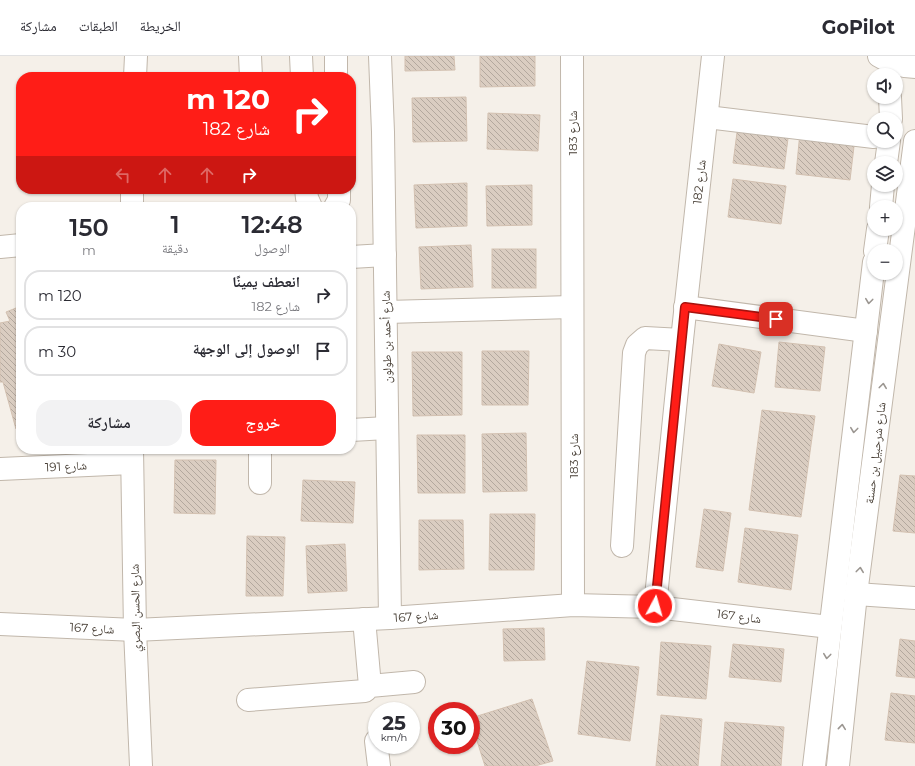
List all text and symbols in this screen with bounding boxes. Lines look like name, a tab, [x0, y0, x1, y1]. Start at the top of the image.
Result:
text: GoPilot	[822, 16, 895, 39]
text: مشاركة	[20, 17, 57, 35]
text: الطبقات	[79, 17, 118, 35]
text: الخريطة	[140, 17, 181, 35]
map controls	[867, 68, 903, 280]
button: sound	[867, 68, 903, 104]
text: 120 m	[186, 82, 270, 116]
icon: right	[284, 88, 336, 140]
street label: شارع 183	[565, 111, 581, 155]
button: search	[867, 112, 903, 148]
text: شارع 182	[203, 118, 270, 140]
button: layers	[867, 156, 903, 192]
street label: شارع 182	[689, 159, 710, 205]
icon: left	[112, 164, 134, 186]
icon: ahead	[154, 164, 176, 186]
icon: ahead	[196, 164, 218, 186]
icon: right	[238, 164, 260, 186]
button: +	[867, 200, 903, 236]
text: 1	[171, 210, 180, 239]
text: 12:48	[242, 210, 303, 239]
text: 150	[69, 213, 109, 242]
text: دقيقة	[162, 240, 188, 256]
text: الوصول	[254, 240, 290, 256]
text: m	[82, 242, 96, 258]
button: −	[867, 244, 903, 280]
text: انعطف يمينًا	[232, 272, 300, 291]
icon: right	[312, 284, 334, 306]
text: 120 m	[38, 286, 82, 305]
street label: شارع أحمد بن طولون	[378, 291, 395, 383]
text: شارع 182	[252, 298, 300, 314]
one-way arrow	[865, 298, 874, 304]
pin	[759, 302, 793, 336]
icon: arrive	[765, 308, 787, 330]
text: الوصول إلى الوجهة	[193, 339, 300, 358]
icon: arrive	[312, 340, 334, 362]
text: 30 m	[38, 342, 76, 361]
one-way arrow	[879, 383, 888, 389]
button: مشاركة	[36, 400, 182, 446]
button: خروج	[190, 400, 336, 446]
street label: شارع شرحبيل بن حسنة	[861, 401, 890, 505]
one-way arrow	[850, 427, 859, 433]
street label: شارع 183	[566, 434, 582, 478]
street label: شارع 191	[45, 457, 87, 476]
street label: شارع الحسن البصري	[127, 564, 146, 652]
one-way arrow	[855, 567, 864, 573]
position arrow	[634, 585, 676, 627]
street label: شارع 167	[716, 606, 762, 627]
street label: شارع 167	[393, 607, 439, 626]
street label: شارع 167	[69, 619, 115, 638]
one-way arrow	[823, 653, 832, 659]
speed limit sign: 30	[428, 702, 480, 754]
text: 25	[382, 711, 406, 735]
one-way arrow	[837, 724, 846, 730]
text: km/h	[381, 731, 407, 744]

